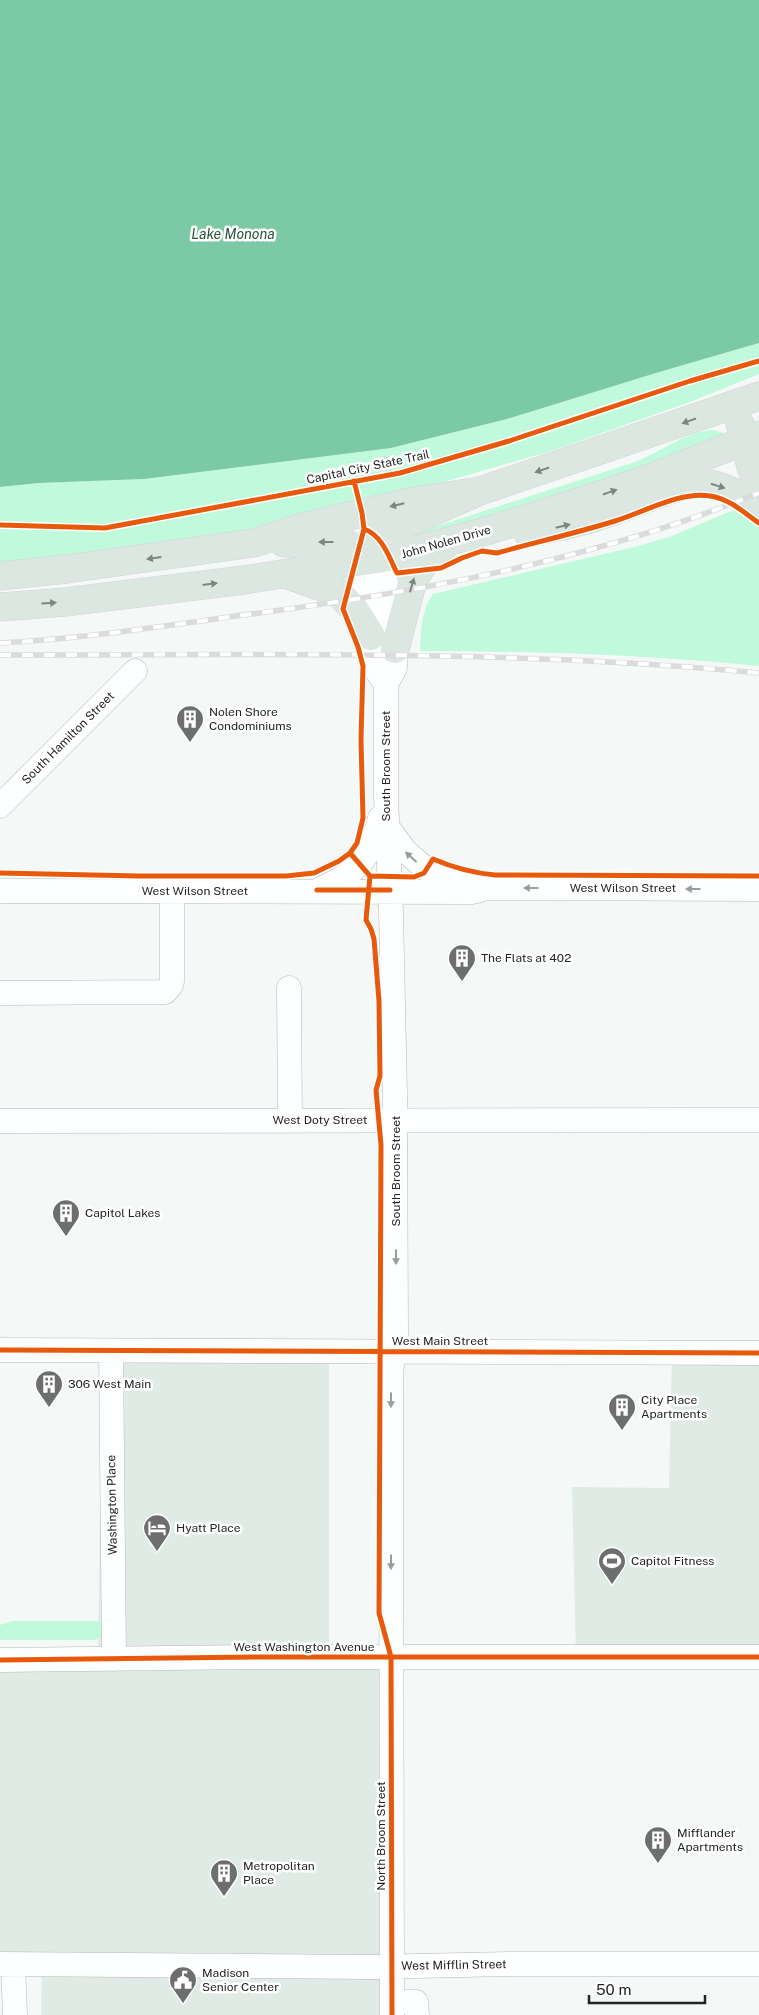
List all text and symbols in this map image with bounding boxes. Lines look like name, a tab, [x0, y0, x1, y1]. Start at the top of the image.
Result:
water label: Lake Monona	[191, 226, 275, 242]
one-way arrow	[681, 418, 696, 426]
street label: Capital City State Trail	[305, 447, 431, 487]
one-way arrow	[535, 467, 550, 474]
one-way arrow	[710, 483, 725, 491]
one-way arrow	[602, 487, 617, 495]
one-way arrow	[389, 501, 405, 509]
street label: John Nolen Drive	[400, 522, 493, 561]
one-way arrow	[555, 522, 570, 530]
one-way arrow	[318, 538, 334, 546]
one-way arrow	[145, 554, 161, 562]
one-way arrow	[409, 577, 417, 592]
one-way arrow	[202, 580, 218, 588]
one-way arrow	[41, 599, 57, 607]
street label: South Hamilton Street	[19, 689, 117, 787]
building icon: Nolen Shore Condominiums	[175, 704, 205, 743]
place label: Nolen Shore Condominiums	[209, 705, 292, 733]
street label: South Broom Street	[379, 710, 393, 821]
one-way arrow	[405, 851, 418, 862]
street label: West Wilson Street	[570, 881, 677, 895]
street label: West Wilson Street	[142, 884, 249, 898]
one-way arrow	[522, 884, 538, 892]
one-way arrow	[685, 885, 701, 893]
building icon: The Flats at 402	[447, 943, 477, 982]
place label: The Flats at 402	[481, 951, 571, 965]
street label: West Doty Street	[272, 1113, 368, 1127]
street label: South Broom Street	[389, 1115, 403, 1226]
building icon: Capitol Lakes	[51, 1198, 81, 1237]
place label: Capitol Lakes	[85, 1206, 160, 1220]
one-way arrow	[392, 1249, 400, 1265]
street label: West Main Street	[392, 1334, 488, 1348]
building icon: 306 West Main	[34, 1369, 64, 1408]
place label: 306 West Main	[68, 1377, 151, 1391]
one-way arrow	[387, 1392, 395, 1408]
building icon: City Place Apartments	[607, 1392, 637, 1431]
place label: City Place Apartments	[641, 1393, 707, 1421]
street label: Washington Place	[104, 1455, 120, 1555]
hotel icon: Hyatt Place	[142, 1513, 172, 1552]
place label: Hyatt Place	[176, 1521, 241, 1535]
sports icon: Capitol Fitness	[597, 1546, 627, 1585]
one-way arrow	[387, 1554, 395, 1570]
place label: Capitol Fitness	[631, 1554, 714, 1568]
street label: West Washington Avenue	[233, 1640, 375, 1654]
street label: North Broom Street	[374, 1781, 388, 1891]
building icon: Mifflander Apartments	[643, 1825, 673, 1864]
place label: Mifflander Apartments	[677, 1826, 743, 1854]
building icon: Metropolitan Place	[209, 1858, 239, 1897]
place label: Metropolitan Place	[243, 1859, 315, 1887]
street label: West Mifflin Street	[401, 1957, 507, 1973]
public building icon: Madison Senior Center	[168, 1965, 198, 2004]
place label: Madison Senior Center	[202, 1966, 279, 1994]
scale bar	[589, 1972, 705, 2004]
text: 50 m	[596, 1981, 631, 1998]

